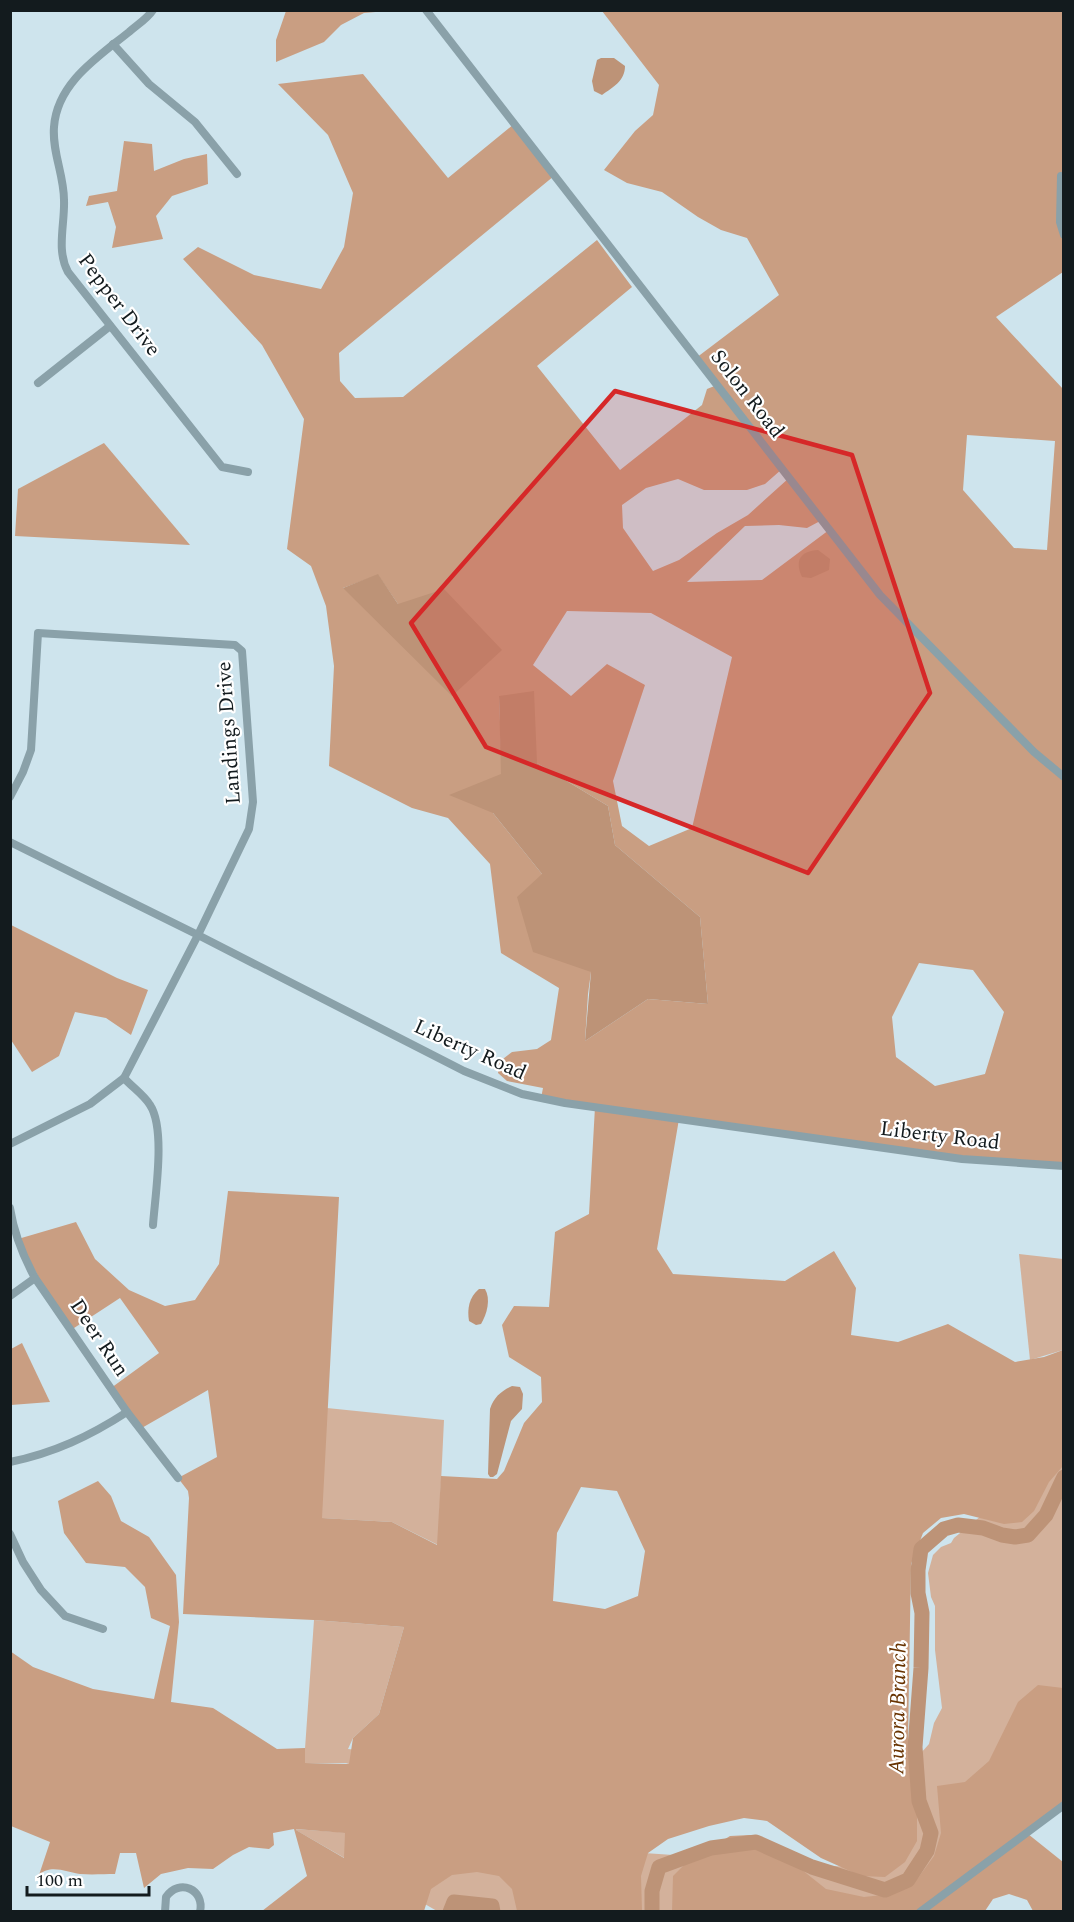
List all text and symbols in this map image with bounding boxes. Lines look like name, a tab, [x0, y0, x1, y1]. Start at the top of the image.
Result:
street label: Pepper Drive	[69, 247, 169, 363]
street label: Solon Road	[702, 343, 792, 445]
street label: Landings Drive	[208, 660, 250, 806]
street label: Liberty Road	[409, 1011, 531, 1089]
street label: Liberty Road	[878, 1113, 1002, 1159]
street label: Deer Run	[61, 1293, 137, 1383]
water label: Aurora Branch	[880, 1641, 916, 1776]
scale bar	[27, 1859, 148, 1897]
text: 100 m	[36, 1867, 83, 1894]

